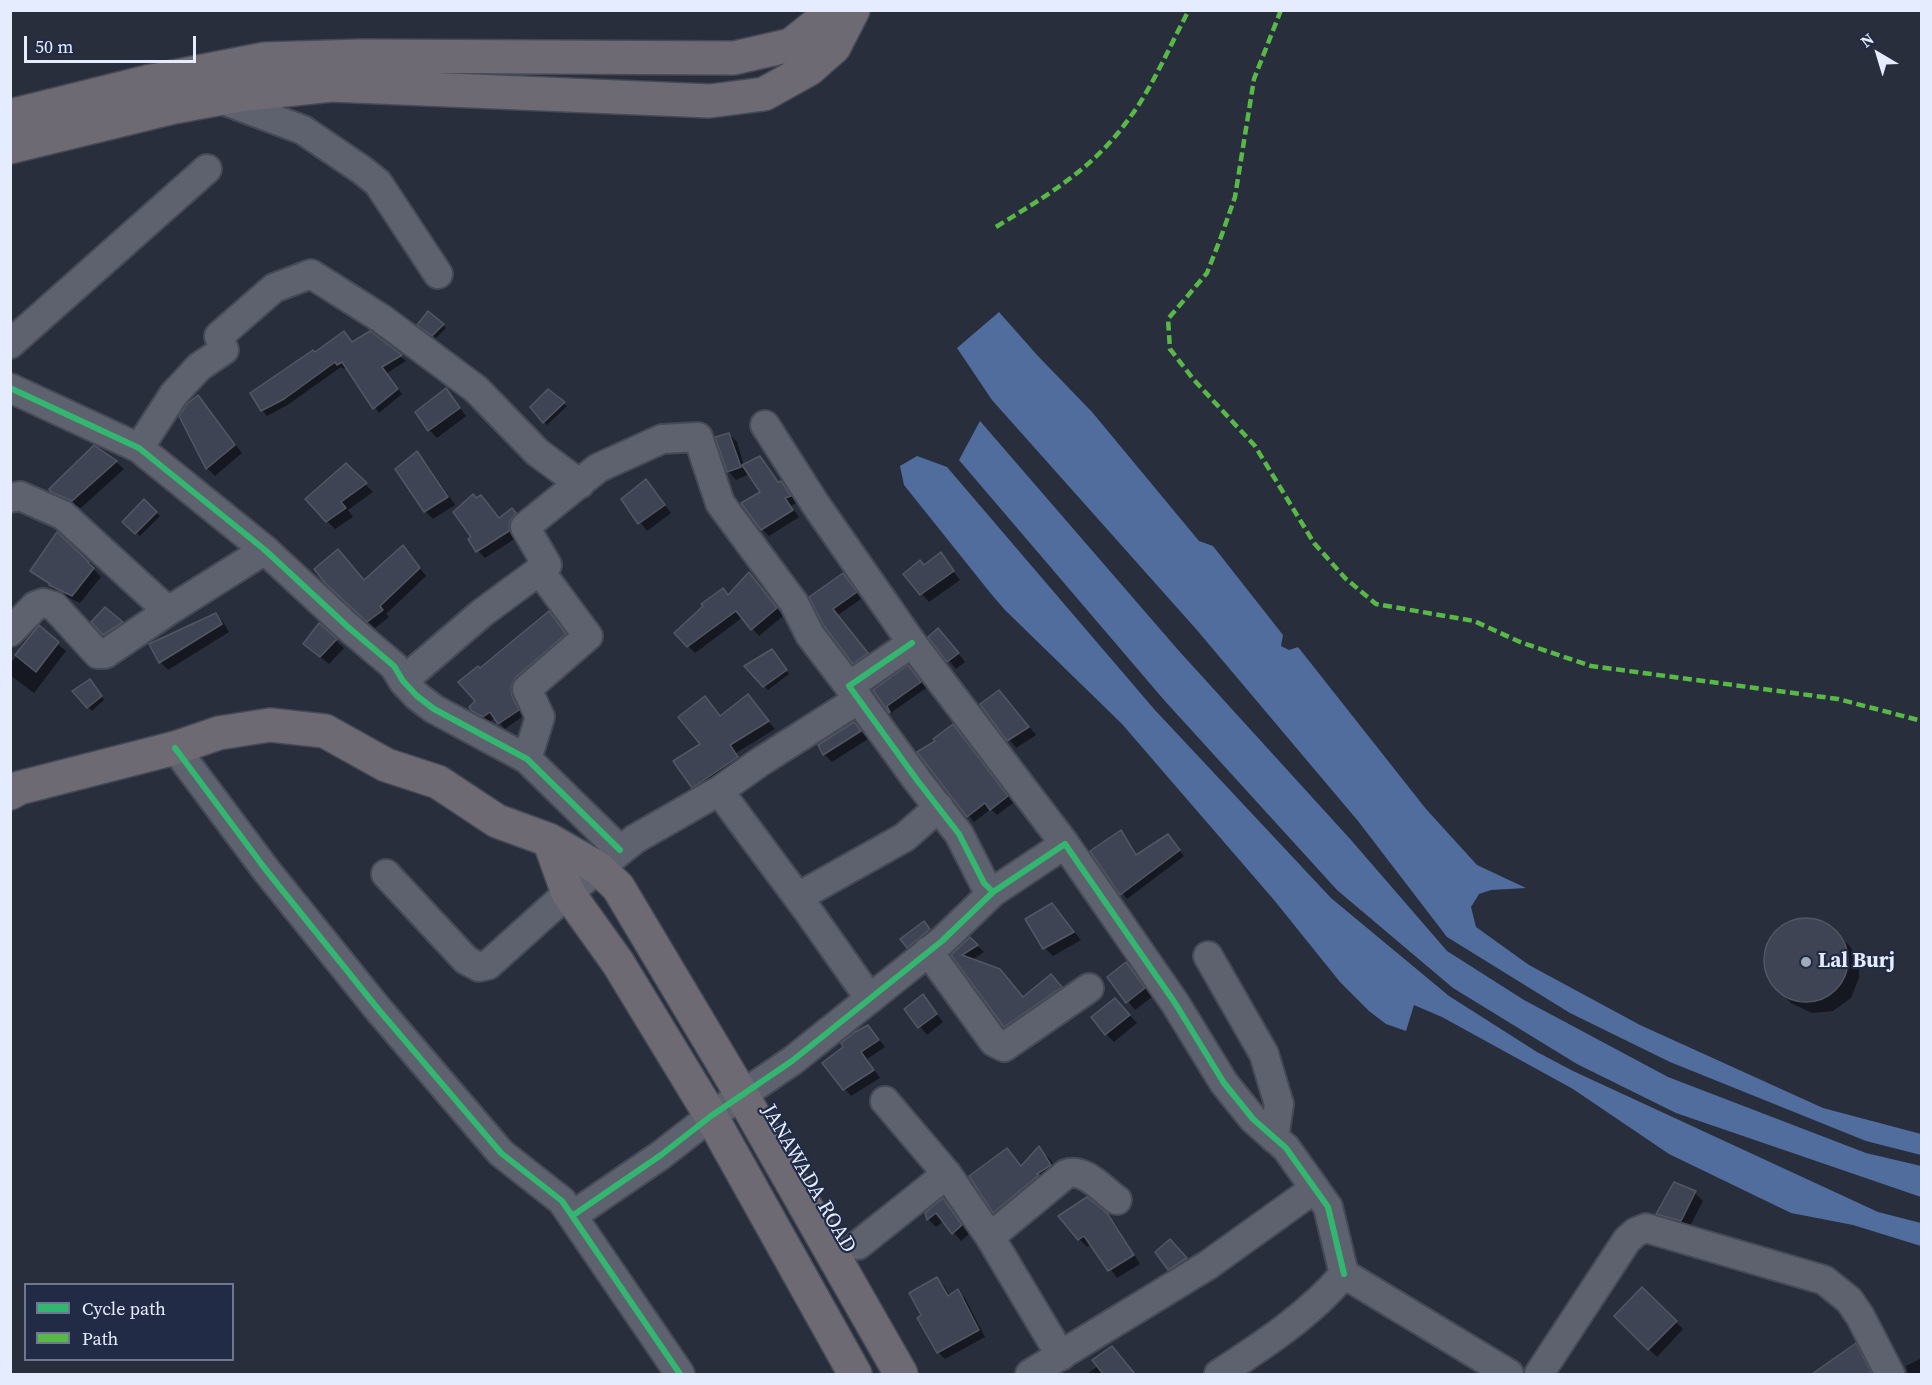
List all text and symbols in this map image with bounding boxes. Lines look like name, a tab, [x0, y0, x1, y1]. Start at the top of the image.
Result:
scale bar	[27, 24, 200, 62]
north arrow	[1848, 24, 1908, 84]
text: N	[1856, 28, 1878, 52]
text: 50 m	[35, 34, 73, 59]
place label: Lal Burj	[1818, 949, 1895, 975]
marker: Lal Burj	[1799, 955, 1813, 969]
street label: JANAWADA ROAD	[755, 1100, 861, 1258]
legend	[24, 1283, 234, 1361]
text: Cycle path	[82, 1296, 166, 1321]
text: Path	[82, 1326, 118, 1351]

